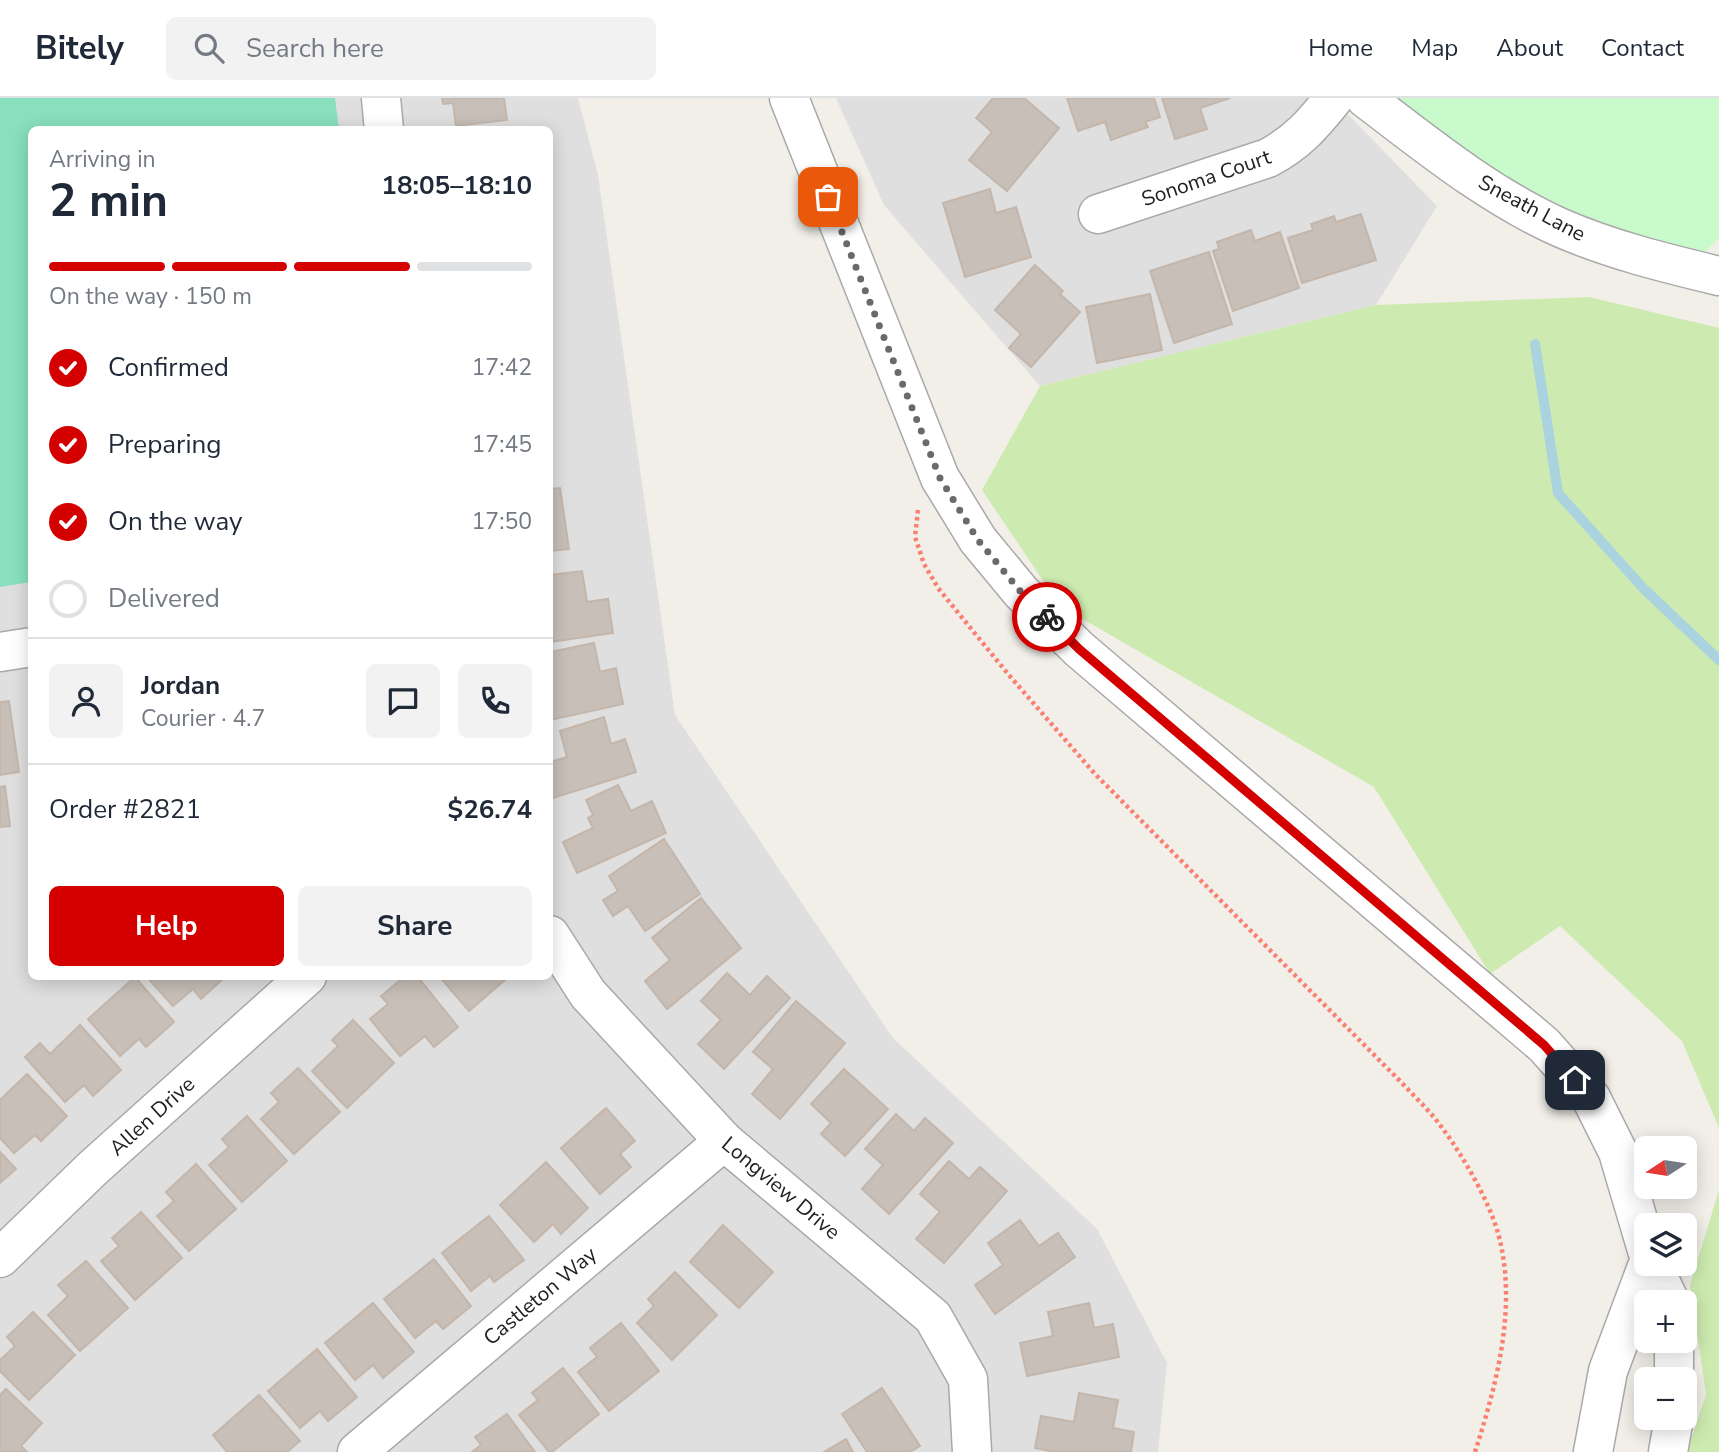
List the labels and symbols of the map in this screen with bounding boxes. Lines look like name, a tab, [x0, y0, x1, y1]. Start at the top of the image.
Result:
street label: Sonoma Court	[1138, 143, 1275, 213]
pin	[798, 167, 858, 227]
street label: Sneath Lane	[1474, 168, 1590, 248]
courier	[1012, 582, 1082, 652]
pin	[1545, 1050, 1605, 1110]
street label: Allen Drive	[103, 1070, 201, 1162]
street label: Longview Drive	[716, 1130, 846, 1246]
north arrow	[1634, 1136, 1698, 1199]
street label: Castleton Way	[478, 1240, 603, 1352]

